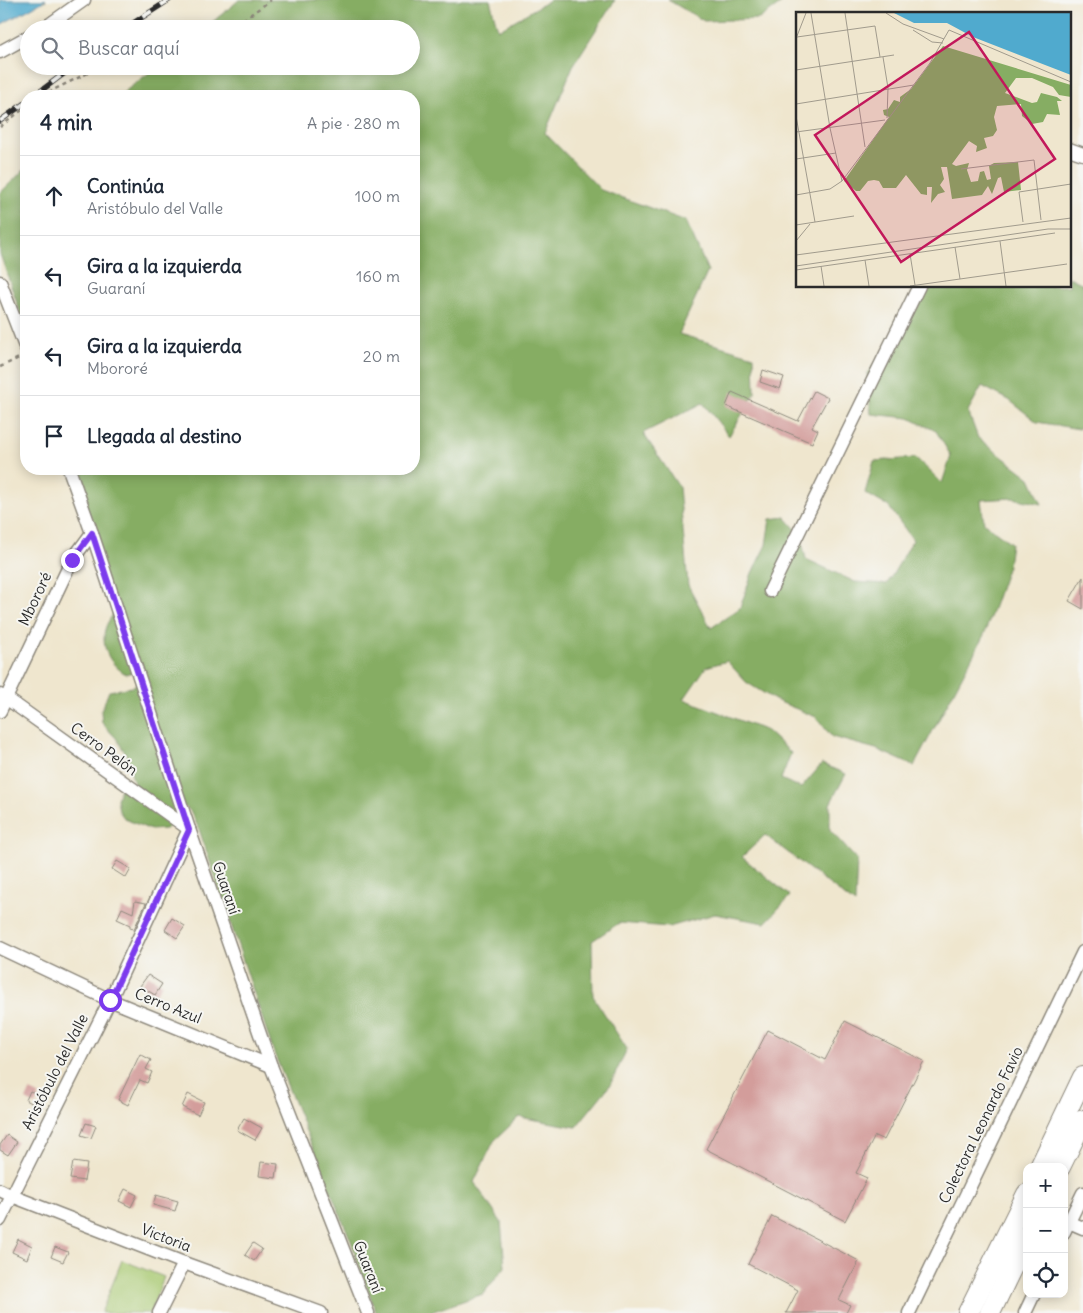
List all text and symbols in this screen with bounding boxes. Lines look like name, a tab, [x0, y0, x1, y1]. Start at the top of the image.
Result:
inset map	[796, 12, 1070, 288]
search box	[20, 20, 420, 75]
icon: search	[38, 34, 66, 62]
text: Buscar aquí	[78, 36, 179, 60]
text: 4 min	[40, 109, 92, 136]
text: A pie · 280 m	[307, 113, 400, 133]
text: Continúa	[87, 174, 164, 198]
icon: ahead	[40, 182, 68, 210]
text: 100 m	[355, 186, 400, 206]
text: Aristóbulo del Valle	[87, 198, 223, 218]
text: Gira a la izquierda	[87, 254, 242, 278]
icon: left	[40, 262, 68, 290]
text: 160 m	[356, 266, 400, 286]
text: Guaraní	[87, 278, 145, 298]
text: Gira a la izquierda	[87, 334, 242, 358]
icon: left	[40, 342, 68, 370]
text: 20 m	[363, 346, 400, 366]
text: Mbororé	[87, 358, 148, 378]
icon: arrive	[40, 422, 68, 450]
text: Llegada al destino	[87, 424, 242, 448]
route end	[61, 549, 84, 572]
street label: Mbororé	[14, 569, 55, 629]
street label: Cerro Pelón	[67, 718, 142, 780]
street label: Guaraní	[209, 859, 244, 917]
street label: Cerro Azul	[132, 984, 204, 1028]
route start	[99, 989, 122, 1012]
street label: Aristóbulo del Valle	[17, 1011, 92, 1133]
street label: Colectora Leonardo Favio	[934, 1043, 1027, 1206]
map controls	[1023, 1163, 1068, 1298]
button: +	[1023, 1163, 1068, 1208]
button: −	[1023, 1208, 1068, 1253]
street label: Victoria	[139, 1219, 194, 1256]
street label: Guaraní	[349, 1238, 388, 1296]
button: locate	[1023, 1253, 1068, 1298]

